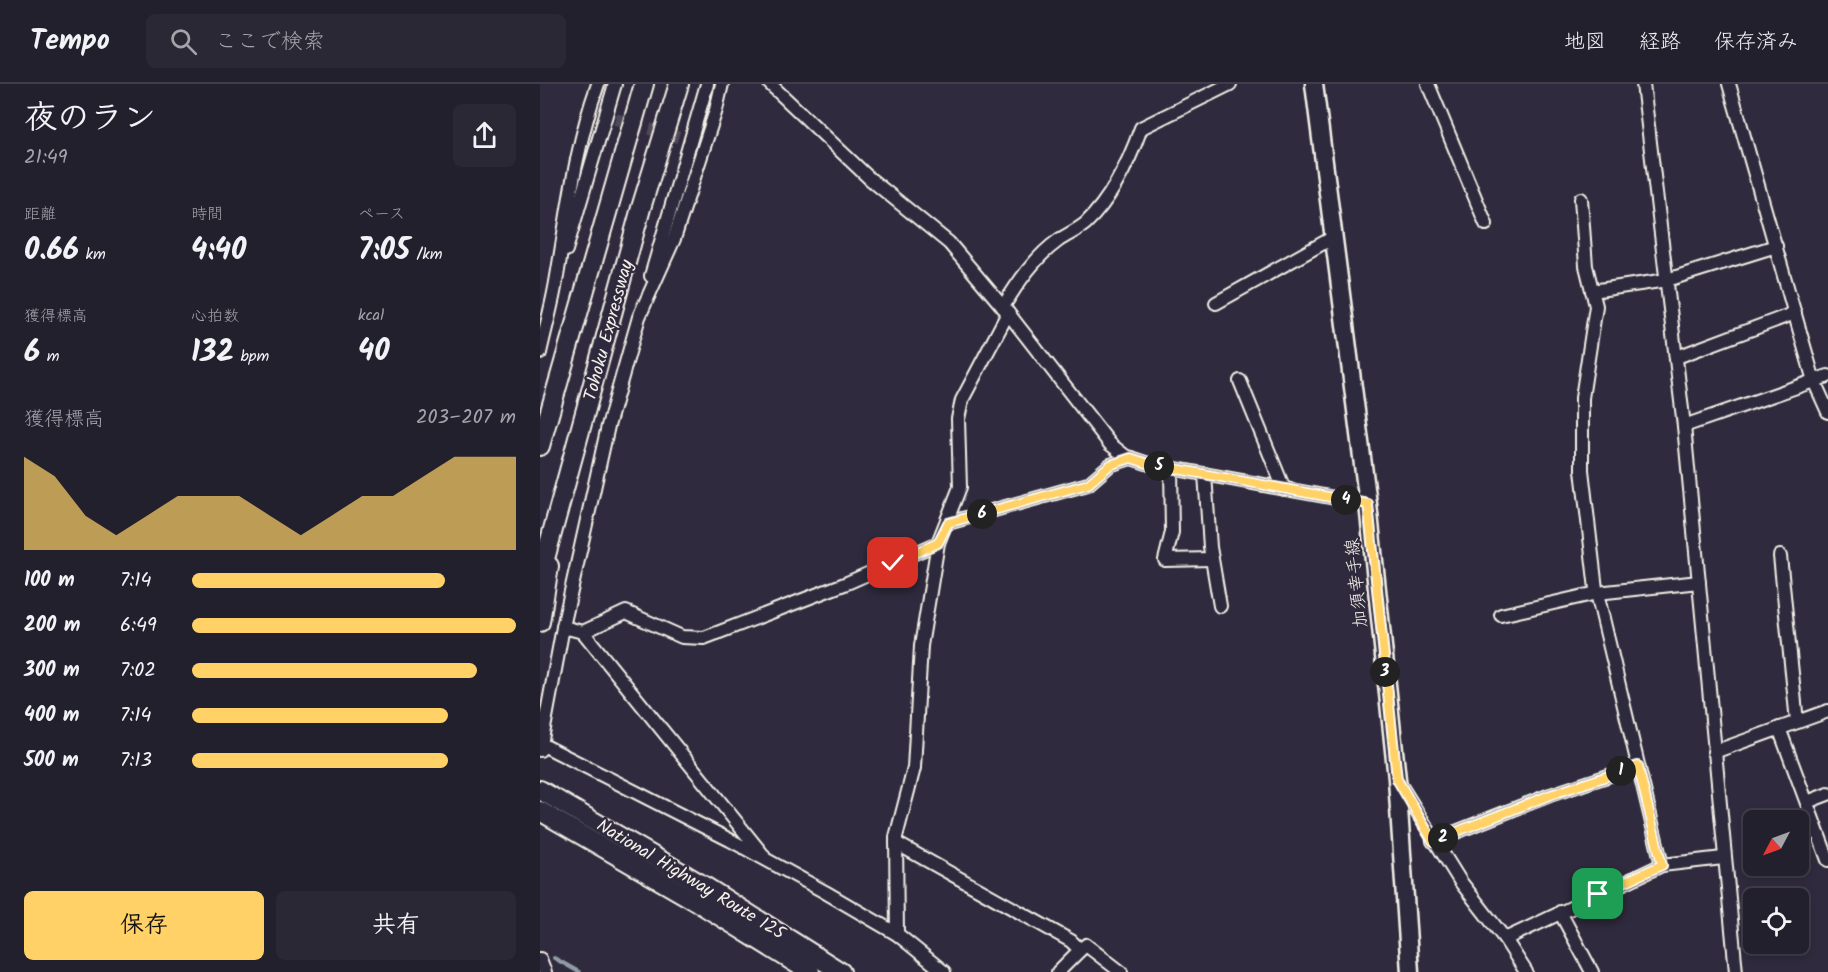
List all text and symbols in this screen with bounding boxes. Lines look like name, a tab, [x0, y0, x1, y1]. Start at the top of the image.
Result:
search box	[146, 14, 566, 68]
text: Tempo	[30, 19, 110, 64]
icon: search	[167, 25, 200, 58]
text: ここで検索	[215, 25, 325, 60]
text: 地図	[1564, 26, 1606, 59]
text: 経路	[1639, 26, 1681, 59]
text: 保存済み	[1714, 26, 1798, 59]
text: 夜のラン	[24, 93, 156, 146]
button: share	[453, 104, 516, 167]
text: 21:49	[24, 142, 68, 174]
text: 距離	[24, 202, 56, 227]
text: 時間	[191, 202, 223, 227]
text: ペース	[358, 202, 405, 227]
text: 0.66	[24, 227, 79, 275]
text: 4:40	[191, 227, 246, 275]
text: 7:05	[358, 227, 410, 275]
text: km	[79, 242, 106, 267]
text: /km	[410, 242, 442, 267]
street label: Tohoku Expressway	[577, 256, 642, 404]
text: kcal	[358, 303, 384, 328]
text: 獲得標高	[24, 304, 88, 329]
text: 心拍数	[191, 304, 239, 329]
text: 40	[358, 328, 390, 376]
text: 6	[24, 329, 40, 377]
text: 132	[191, 329, 234, 377]
text: m	[40, 344, 59, 369]
text: bpm	[234, 344, 269, 369]
text: 203–207 m	[416, 402, 516, 434]
text: 獲得標高	[24, 404, 104, 436]
pin: 5	[1144, 451, 1174, 481]
text: 5	[1155, 453, 1163, 478]
pin: 4	[1331, 485, 1361, 515]
text: 4	[1342, 487, 1350, 512]
pin: 6	[967, 499, 997, 529]
text: 6	[978, 501, 986, 526]
pin	[867, 537, 918, 588]
street label: 加須幸手線	[1338, 537, 1377, 629]
icon: check	[876, 546, 909, 579]
text: 100 m	[24, 565, 75, 597]
text: 7:14	[120, 565, 151, 597]
text: 200 m	[24, 610, 80, 642]
text: 6:49	[120, 610, 157, 642]
text: 300 m	[24, 655, 80, 687]
text: 7:02	[120, 655, 156, 687]
pin: 3	[1370, 657, 1400, 687]
text: 3	[1381, 659, 1389, 684]
text: 400 m	[24, 700, 80, 732]
text: 7:14	[120, 700, 151, 732]
text: 500 m	[24, 745, 79, 777]
text: 7:13	[120, 745, 152, 777]
pin: 1	[1606, 756, 1636, 786]
text: 1	[1619, 758, 1623, 783]
north arrow	[1743, 810, 1809, 876]
map controls	[1743, 810, 1809, 954]
street label: National Highway Route 125	[590, 812, 791, 949]
pin: 2	[1428, 823, 1458, 853]
text: 2	[1438, 825, 1448, 850]
pin	[1572, 868, 1623, 919]
icon: arrive	[1581, 877, 1614, 910]
button: locate	[1743, 888, 1809, 954]
button: 保存	[24, 891, 264, 960]
button: 共有	[276, 891, 516, 960]

